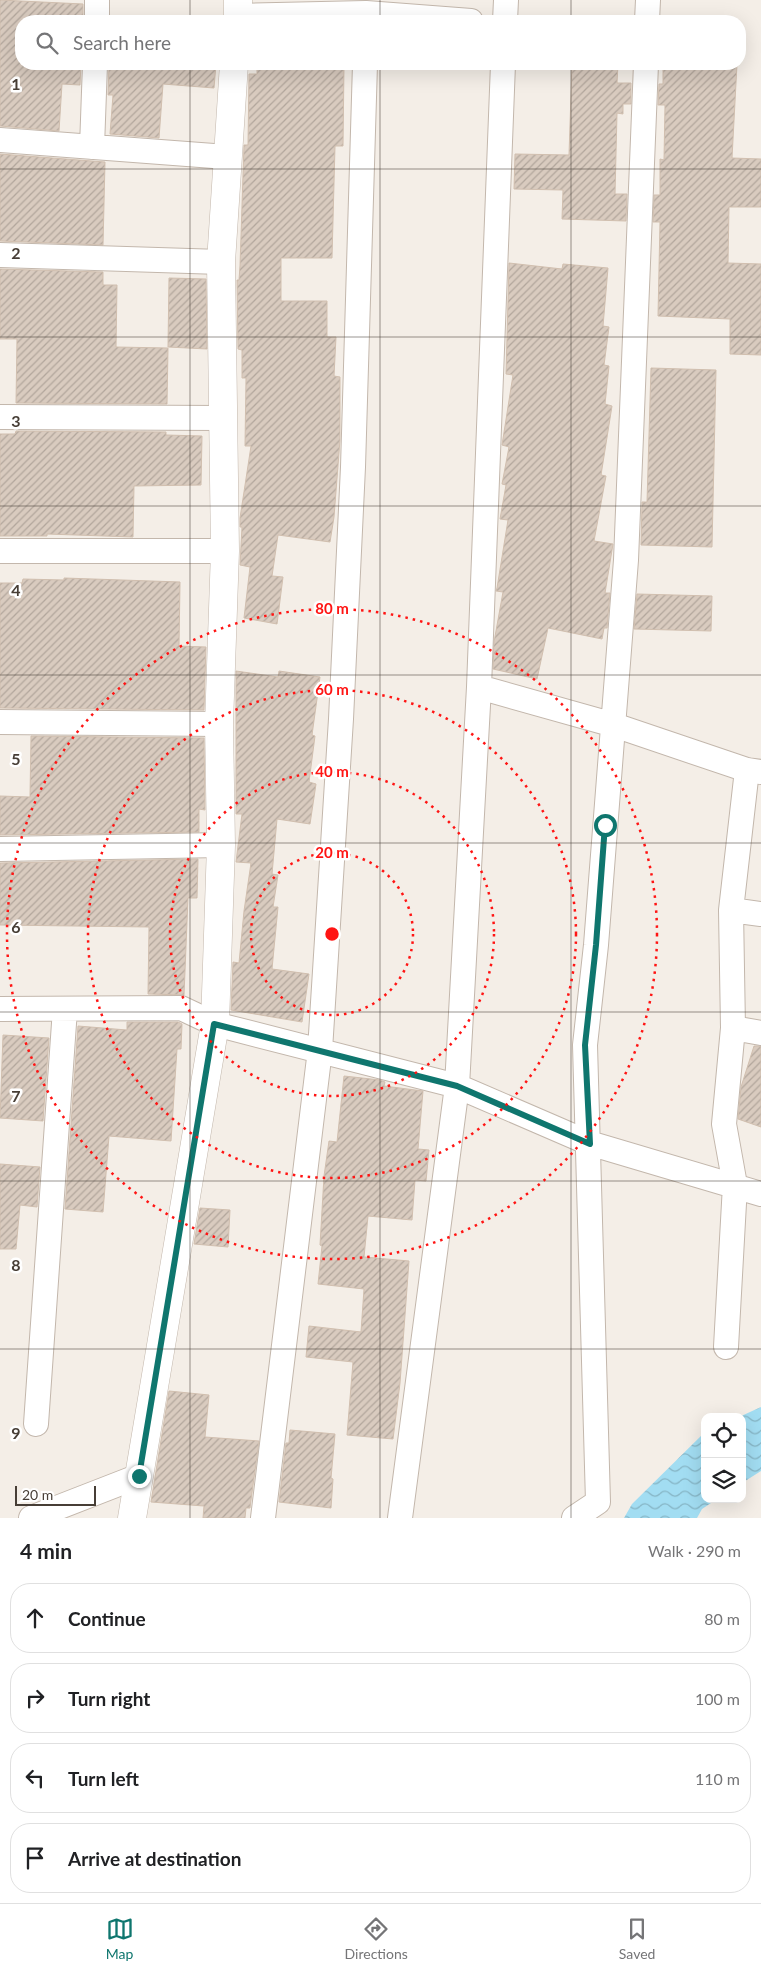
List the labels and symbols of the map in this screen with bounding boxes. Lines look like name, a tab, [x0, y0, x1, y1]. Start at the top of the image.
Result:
text: 1	[11, 74, 21, 93]
text: 2	[11, 243, 21, 262]
text: 3	[11, 411, 21, 430]
text: 4	[11, 580, 21, 599]
text: 80 m	[315, 599, 349, 617]
text: 60 m	[315, 680, 349, 698]
text: 5	[11, 749, 21, 768]
text: 40 m	[315, 762, 349, 780]
route start	[594, 814, 617, 837]
text: 20 m	[315, 843, 349, 861]
text: 6	[11, 917, 21, 936]
centre of rings	[323, 925, 341, 943]
text: 7	[11, 1086, 21, 1105]
text: 8	[11, 1255, 21, 1274]
text: 9	[11, 1423, 21, 1442]
route end	[128, 1465, 151, 1488]
scale bar	[15, 1483, 96, 1506]

